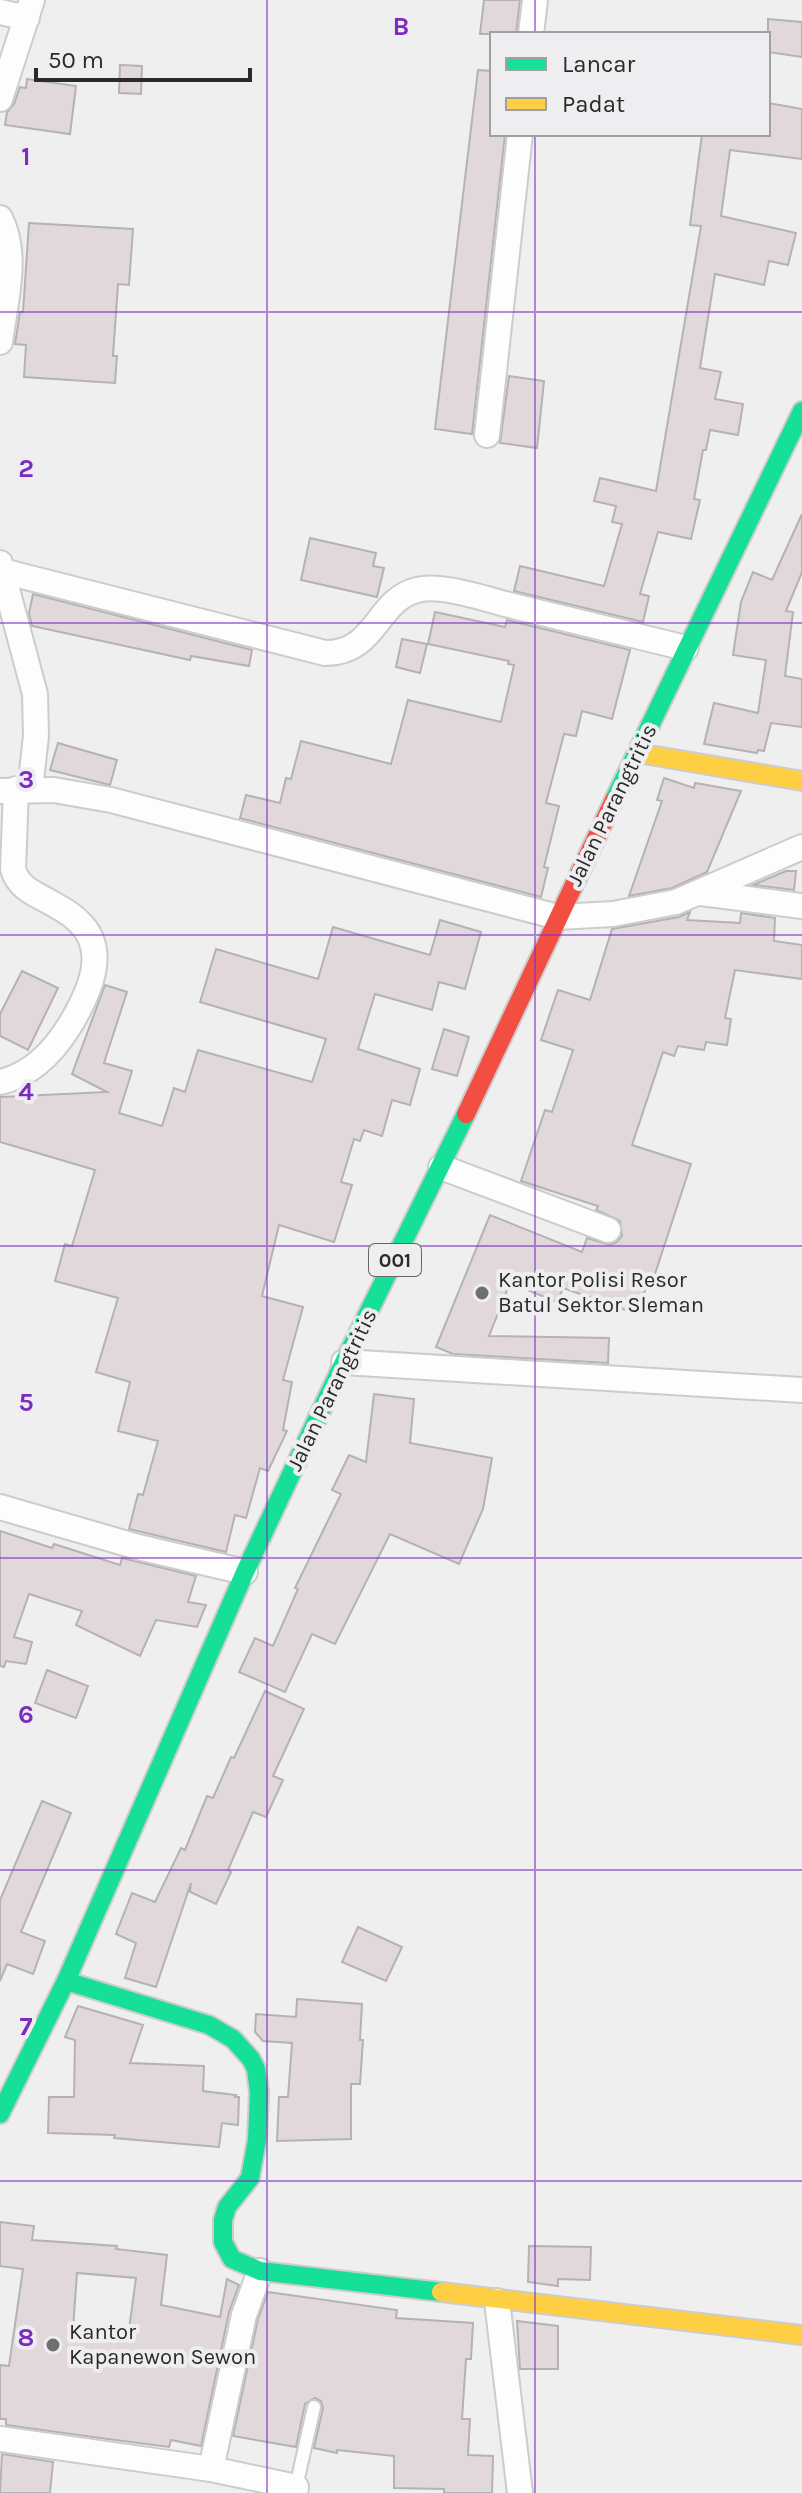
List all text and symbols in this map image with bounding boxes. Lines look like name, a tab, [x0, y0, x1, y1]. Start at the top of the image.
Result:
text: B	[393, 11, 409, 42]
scale bar	[36, 32, 250, 82]
legend	[490, 32, 770, 136]
text: 50 m	[48, 46, 104, 74]
text: Lancar	[562, 50, 636, 78]
text: Padat	[562, 90, 625, 118]
text: 1	[21, 141, 31, 172]
text: 2	[18, 453, 34, 484]
street label: Jalan Parangtritis	[562, 720, 662, 890]
text: 3	[18, 764, 34, 795]
text: 4	[18, 1076, 34, 1107]
road number: 001	[369, 1244, 421, 1276]
place label: Kantor Polisi Resor Batul Sektor Sleman	[498, 1267, 704, 1318]
marker: Kantor Polisi Resor Batul Sektor Sleman	[473, 1284, 491, 1302]
street label: Jalan Parangtritis	[282, 1305, 382, 1475]
text: 5	[18, 1387, 34, 1418]
text: 6	[18, 1699, 34, 1730]
text: 7	[20, 2011, 33, 2042]
place label: Kantor Kapanewon Sewon	[69, 2319, 256, 2370]
text: 8	[18, 2322, 34, 2353]
marker: Kantor Kapanewon Sewon	[44, 2336, 62, 2354]

